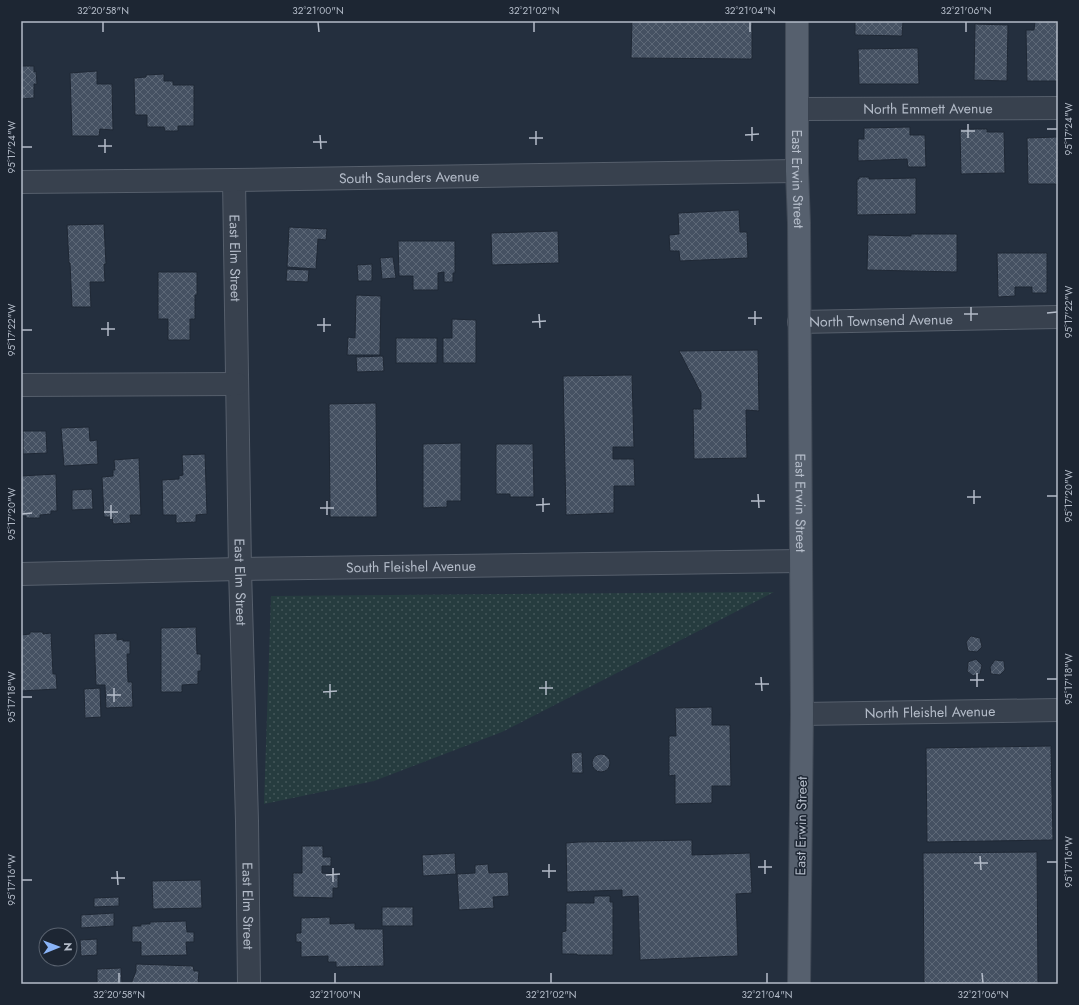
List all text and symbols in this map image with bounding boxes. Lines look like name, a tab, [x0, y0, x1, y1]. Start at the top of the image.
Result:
text: 32°20'58"N	[77, 3, 129, 18]
text: 32°21'00"N	[292, 3, 344, 18]
text: 32°21'02"N	[508, 3, 560, 18]
text: 32°21'04"N	[724, 3, 776, 18]
text: 32°21'06"N	[940, 3, 992, 18]
street label: North Emmett Avenue	[863, 98, 993, 119]
text: 95°17'24"W	[1061, 102, 1076, 155]
text: 95°17'24"W	[4, 120, 19, 173]
street label: East Erwin Street	[787, 130, 809, 229]
street label: South Saunders Avenue	[339, 166, 479, 188]
street label: East Elm Street	[225, 214, 246, 302]
text: 95°17'22"W	[1061, 286, 1076, 338]
text: 95°17'22"W	[4, 304, 19, 356]
street label: North Townsend Avenue	[809, 309, 953, 332]
street label: East Erwin Street	[790, 453, 811, 553]
text: 95°17'20"W	[1061, 469, 1076, 523]
text: 95°17'20"W	[4, 487, 19, 541]
street label: East Elm Street	[230, 538, 252, 626]
street label: South Fleishel Avenue	[346, 556, 476, 577]
text: 95°17'18"W	[1061, 653, 1076, 705]
text: 95°17'18"W	[4, 671, 19, 723]
street label: North Fleishel Avenue	[864, 701, 995, 723]
street label: East Erwin Street	[790, 776, 812, 876]
text: 95°17'16"W	[1061, 836, 1076, 888]
text: 95°17'16"W	[4, 854, 19, 906]
street label: East Elm Street	[238, 862, 259, 950]
north arrow	[38, 927, 78, 967]
text: N	[60, 942, 76, 951]
text: 32°20'58"N	[93, 987, 145, 1002]
text: 32°21'00"N	[309, 987, 361, 1002]
text: 32°21'02"N	[525, 987, 577, 1002]
text: 32°21'04"N	[741, 987, 793, 1002]
text: 32°21'06"N	[957, 987, 1009, 1002]

